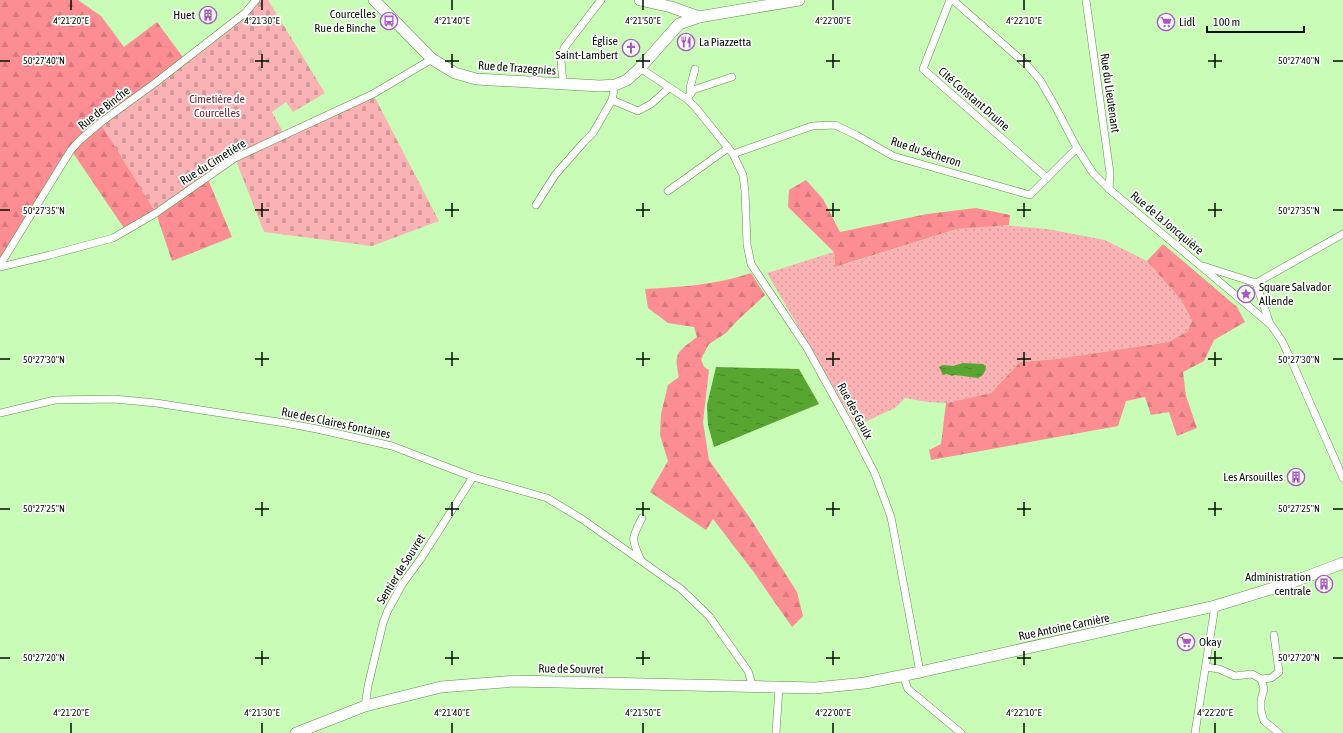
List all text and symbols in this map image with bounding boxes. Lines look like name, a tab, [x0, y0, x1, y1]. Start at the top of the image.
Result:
building icon: Huet	[198, 5, 218, 25]
place label: Courcelles Rue de Binche	[314, 7, 376, 35]
place label: Huet	[173, 8, 196, 22]
scale bar	[1207, 8, 1304, 34]
bus stop icon: Courcelles Rue de Binche	[379, 11, 399, 31]
supermarket icon: Lidl	[1156, 12, 1176, 32]
text: 4°21'20"E	[53, 15, 89, 26]
text: 4°21'30"E	[244, 15, 280, 26]
text: 4°21'40"E	[434, 15, 470, 26]
text: 4°21'50"E	[625, 15, 661, 26]
text: 4°22'00"E	[815, 15, 851, 26]
text: 4°22'10"E	[1006, 15, 1042, 26]
place label: Lidl	[1179, 15, 1196, 29]
text: 100 m	[1213, 15, 1240, 29]
restaurant icon: La Piazzetta	[676, 32, 696, 52]
place label: Église Saint-Lambert	[555, 34, 619, 62]
place label: La Piazzetta	[699, 35, 751, 49]
church icon: Église Saint-Lambert	[621, 38, 641, 58]
street label: Rue du Lieutenant	[1097, 52, 1123, 134]
text: 50°27'40"N	[23, 55, 65, 66]
text: 50°27'40"N	[1278, 55, 1320, 66]
street label: Rue de Trazegnies	[478, 58, 556, 78]
street label: Cité Constant Druine	[936, 64, 1012, 134]
street label: Rue de Binche	[75, 84, 133, 132]
park label: Cimetière de Courcelles	[189, 92, 245, 120]
street label: Rue du Sécheron	[889, 134, 963, 170]
street label: Rue du Cimetière	[178, 136, 248, 188]
street label: Rue de la Joncquière	[1128, 189, 1206, 257]
text: 50°27'35"N	[23, 205, 65, 216]
text: 50°27'35"N	[1278, 205, 1320, 216]
place label: Square Salvador Allende	[1259, 280, 1331, 308]
place icon: Square Salvador Allende	[1236, 284, 1256, 304]
text: 50°27'30"N	[23, 354, 65, 365]
text: 50°27'30"N	[1278, 354, 1320, 365]
street label: Rue des Gaulx	[834, 380, 876, 442]
street label: Rue des Claires Fontaines	[280, 405, 392, 441]
building icon: Les Arsouilles	[1286, 467, 1306, 487]
place label: Les Arsouilles	[1223, 470, 1283, 484]
text: 50°27'25"N	[23, 503, 65, 514]
text: 50°27'25"N	[1278, 503, 1320, 514]
street label: Sentier de Souvret	[374, 531, 428, 607]
place label: Administration centrale	[1245, 570, 1311, 598]
building icon: Administration centrale	[1314, 574, 1334, 594]
street label: Rue Antoine Carnière	[1017, 611, 1111, 643]
supermarket icon: Okay	[1176, 632, 1196, 652]
place label: Okay	[1199, 635, 1222, 649]
text: 50°27'20"N	[23, 652, 65, 663]
text: 50°27'20"N	[1278, 652, 1320, 663]
street label: Rue de Souvret	[538, 661, 604, 677]
text: 4°21'20"E	[53, 707, 89, 718]
text: 4°21'30"E	[244, 707, 280, 718]
text: 4°21'40"E	[434, 707, 470, 718]
text: 4°21'50"E	[625, 707, 661, 718]
text: 4°22'00"E	[815, 707, 851, 718]
text: 4°22'10"E	[1006, 707, 1042, 718]
text: 4°22'20"E	[1197, 707, 1233, 718]

